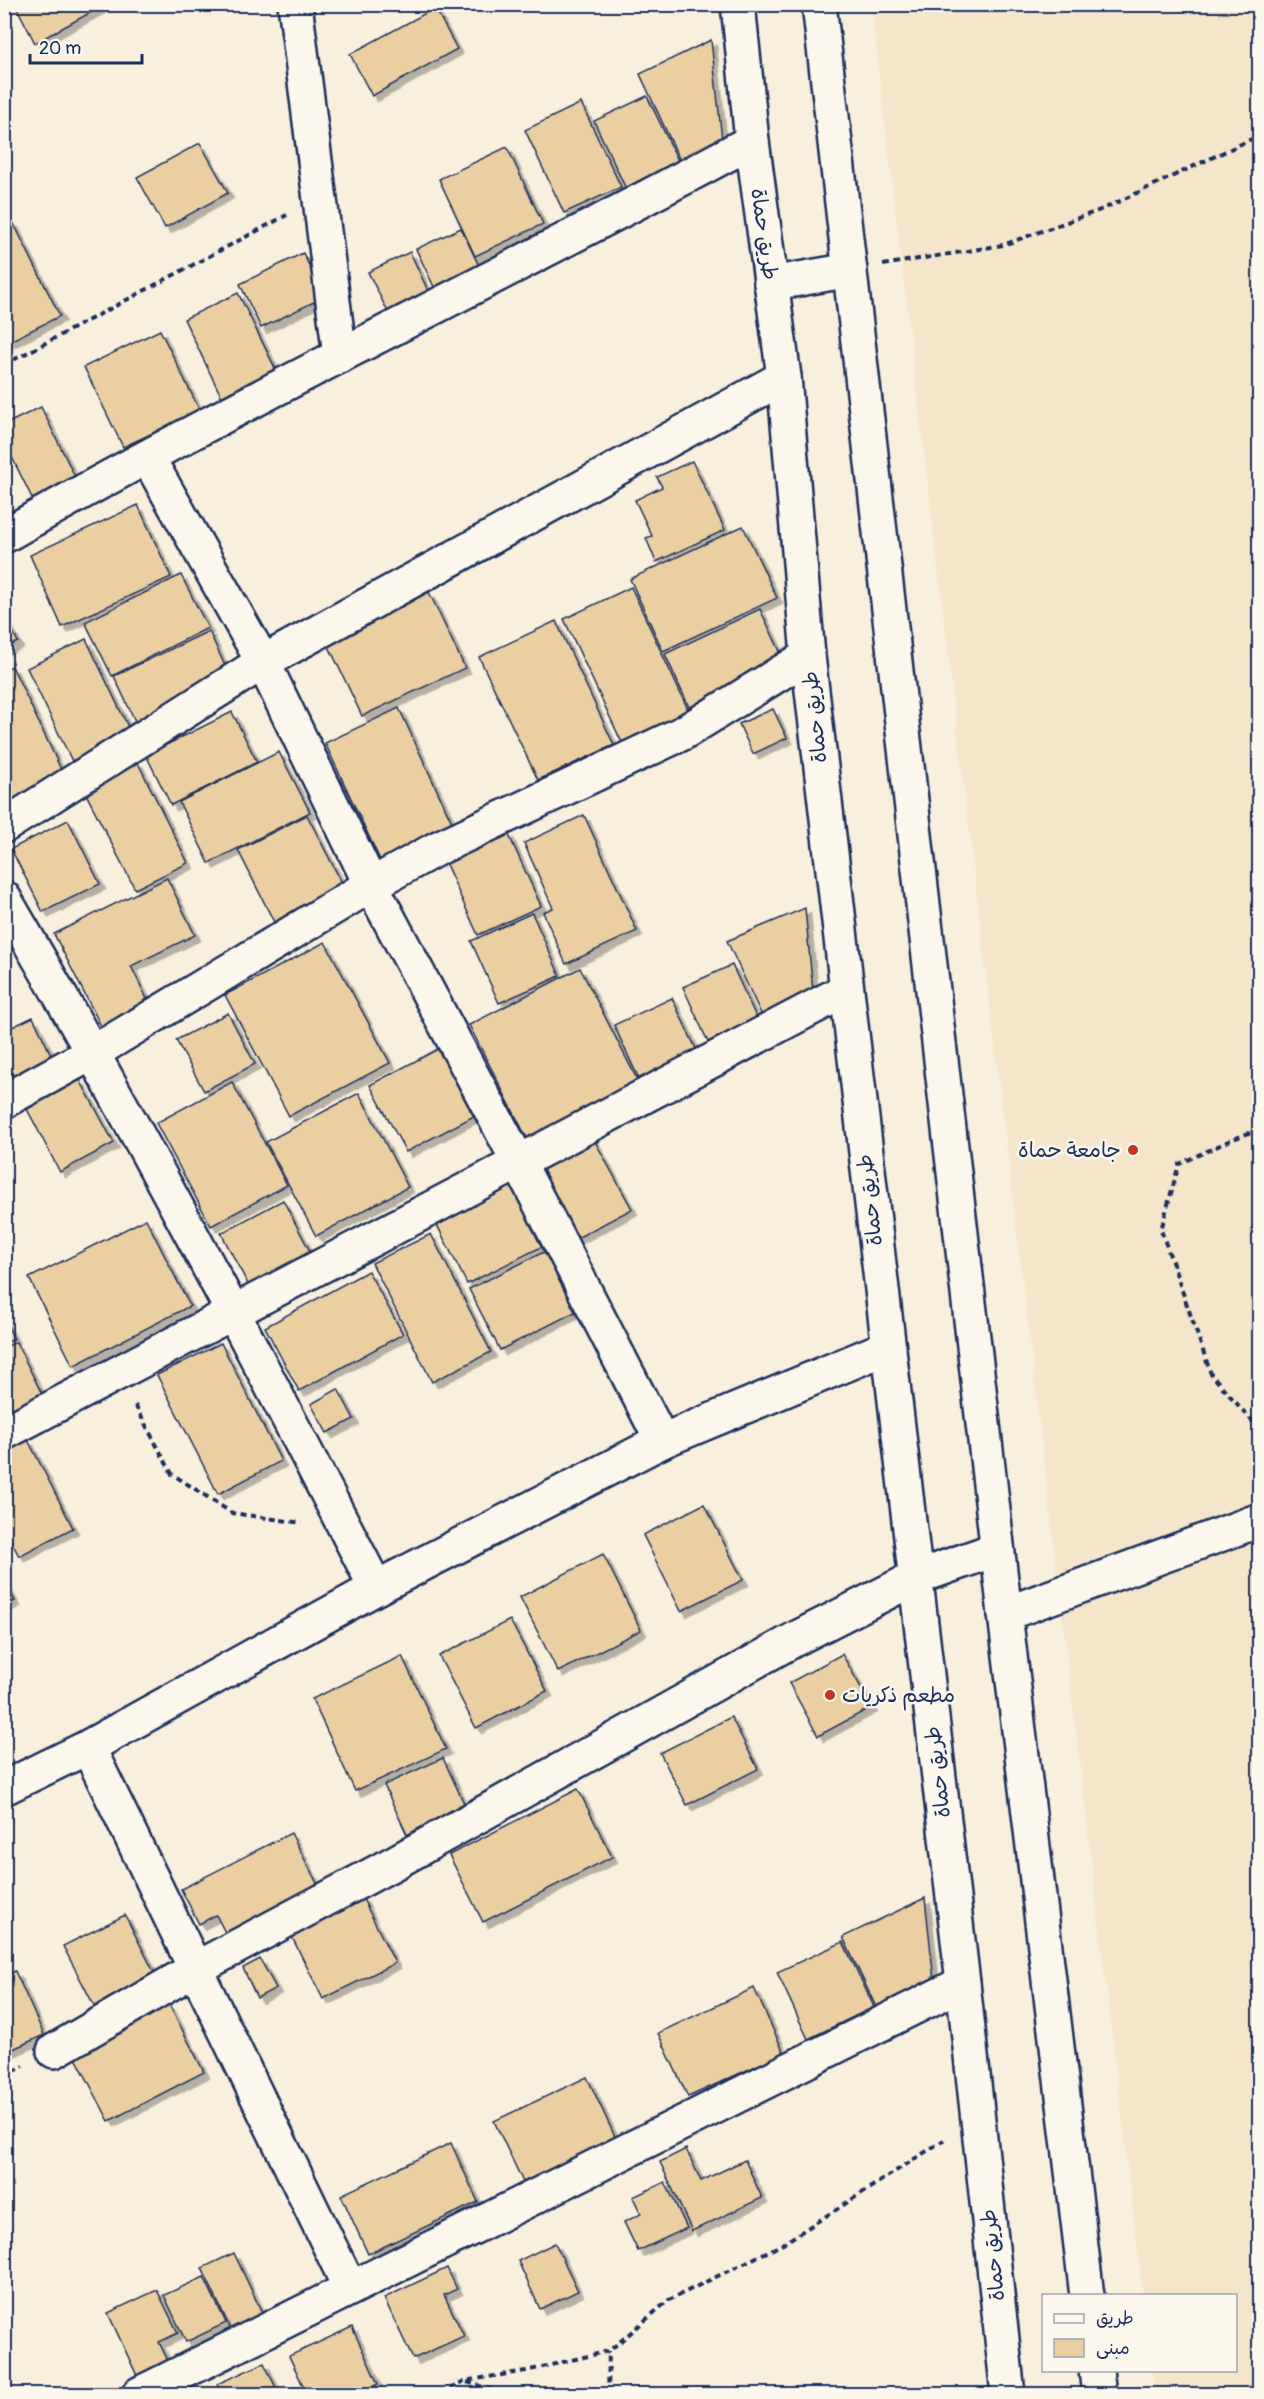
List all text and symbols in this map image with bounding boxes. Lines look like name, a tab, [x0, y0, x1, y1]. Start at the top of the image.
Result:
scale bar	[30, 27, 142, 65]
text: 20 m	[39, 37, 81, 60]
street label: طريق حماة	[744, 186, 784, 282]
street label: طريق حماة	[797, 670, 833, 764]
place label: جامعة حماة	[1018, 1137, 1121, 1164]
marker: جامعة حماة	[1126, 1143, 1140, 1157]
street label: طريق حماة	[851, 1152, 889, 1248]
place label: مطعم ذكريات	[842, 1682, 955, 1711]
marker: مطعم ذكريات	[823, 1688, 837, 1702]
street label: طريق حماة	[919, 1724, 957, 1820]
street label: طريق حماة	[975, 2208, 1011, 2302]
legend	[1042, 2294, 1237, 2372]
text: طريق	[1096, 2307, 1134, 2330]
text: مبنى	[1096, 2337, 1130, 2360]

